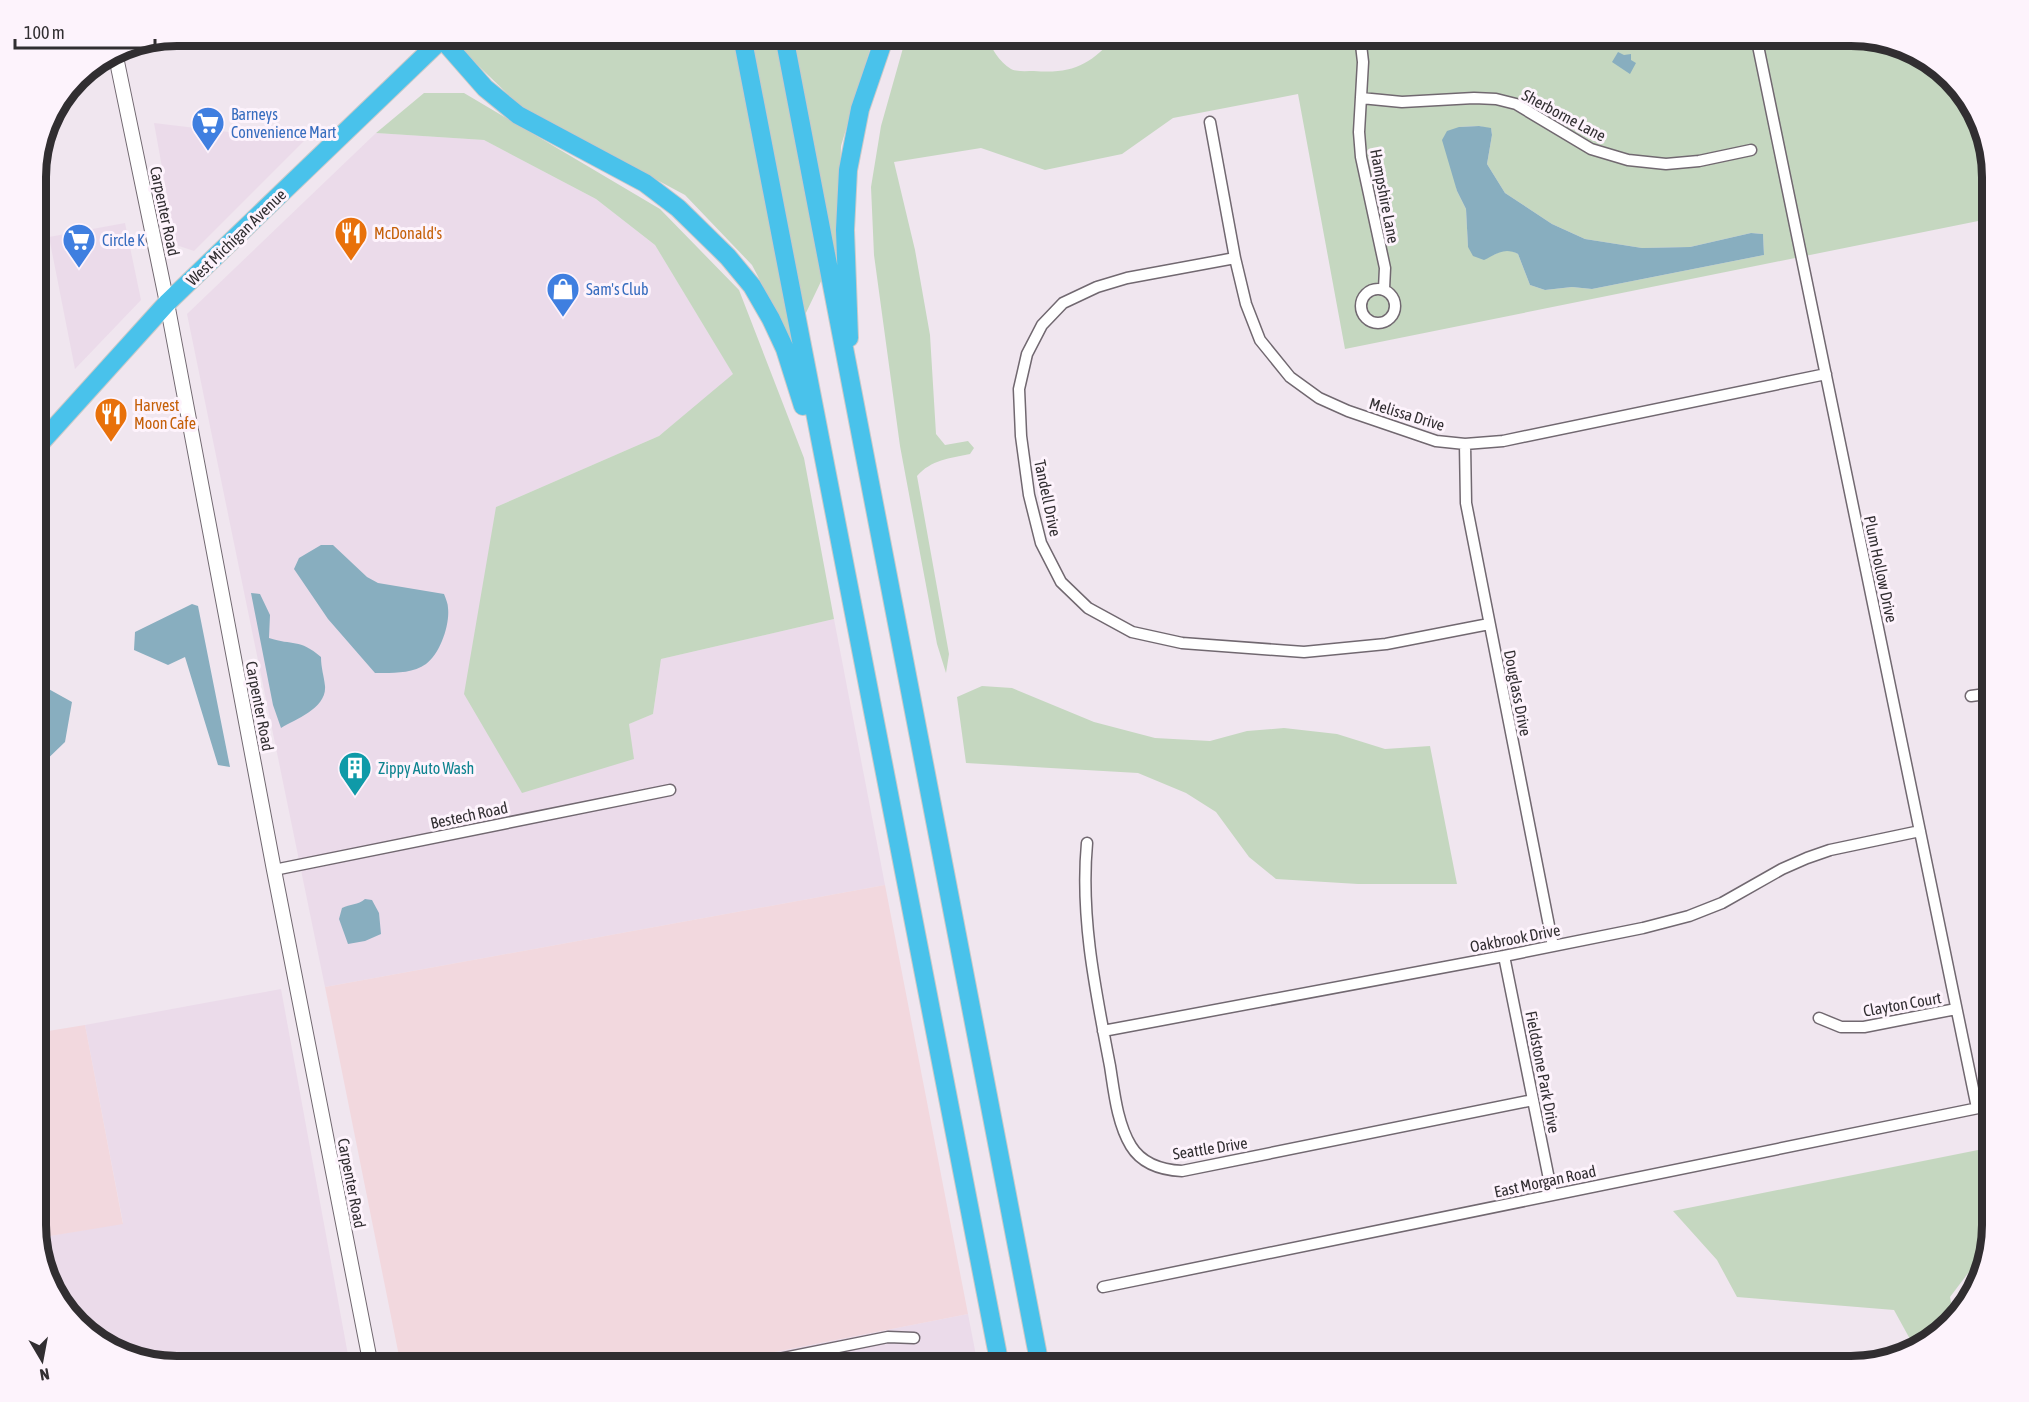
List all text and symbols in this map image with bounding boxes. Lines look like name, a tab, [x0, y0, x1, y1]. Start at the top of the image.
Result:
scale bar	[15, 12, 154, 50]
text: 100 m	[24, 22, 65, 43]
street label: Sherborne Lane	[1519, 85, 1609, 145]
supermarket icon: Barneys Convenience Mart	[190, 105, 226, 152]
place label: Barneys Convenience Mart	[231, 105, 337, 141]
street label: Hampshire Lane	[1366, 147, 1403, 245]
street label: Carpenter Road	[146, 165, 183, 258]
street label: West Michigan Avenue	[183, 185, 290, 290]
restaurant icon: McDonald's	[333, 215, 369, 262]
supermarket icon: Circle K	[61, 222, 97, 269]
place label: McDonald's	[374, 224, 443, 242]
place label: Circle K	[102, 231, 145, 249]
shop icon: Sam's Club	[545, 271, 581, 318]
place label: Sam's Club	[586, 280, 649, 298]
street label: Melissa Drive	[1367, 394, 1447, 434]
restaurant icon: Harvest Moon Cafe	[93, 396, 129, 443]
place label: Harvest Moon Cafe	[134, 396, 196, 432]
street label: Tandell Drive	[1031, 458, 1065, 538]
street label: Plum Hollow Drive	[1861, 514, 1901, 624]
street label: Douglass Drive	[1500, 648, 1535, 738]
street label: Carpenter Road	[241, 660, 278, 753]
building icon: Zippy Auto Wash	[337, 750, 373, 797]
place label: Zippy Auto Wash	[378, 759, 474, 778]
street label: Bestech Road	[429, 798, 509, 832]
street label: Oakbrook Drive	[1468, 920, 1562, 956]
street label: Clayton Court	[1862, 988, 1943, 1021]
street label: Fieldstone Park Drive	[1522, 1009, 1564, 1135]
street label: Seattle Drive	[1171, 1133, 1249, 1163]
street label: Carpenter Road	[333, 1137, 370, 1230]
street label: East Morgan Road	[1492, 1161, 1598, 1202]
north arrow	[12, 1330, 72, 1390]
text: N	[38, 1365, 51, 1384]

